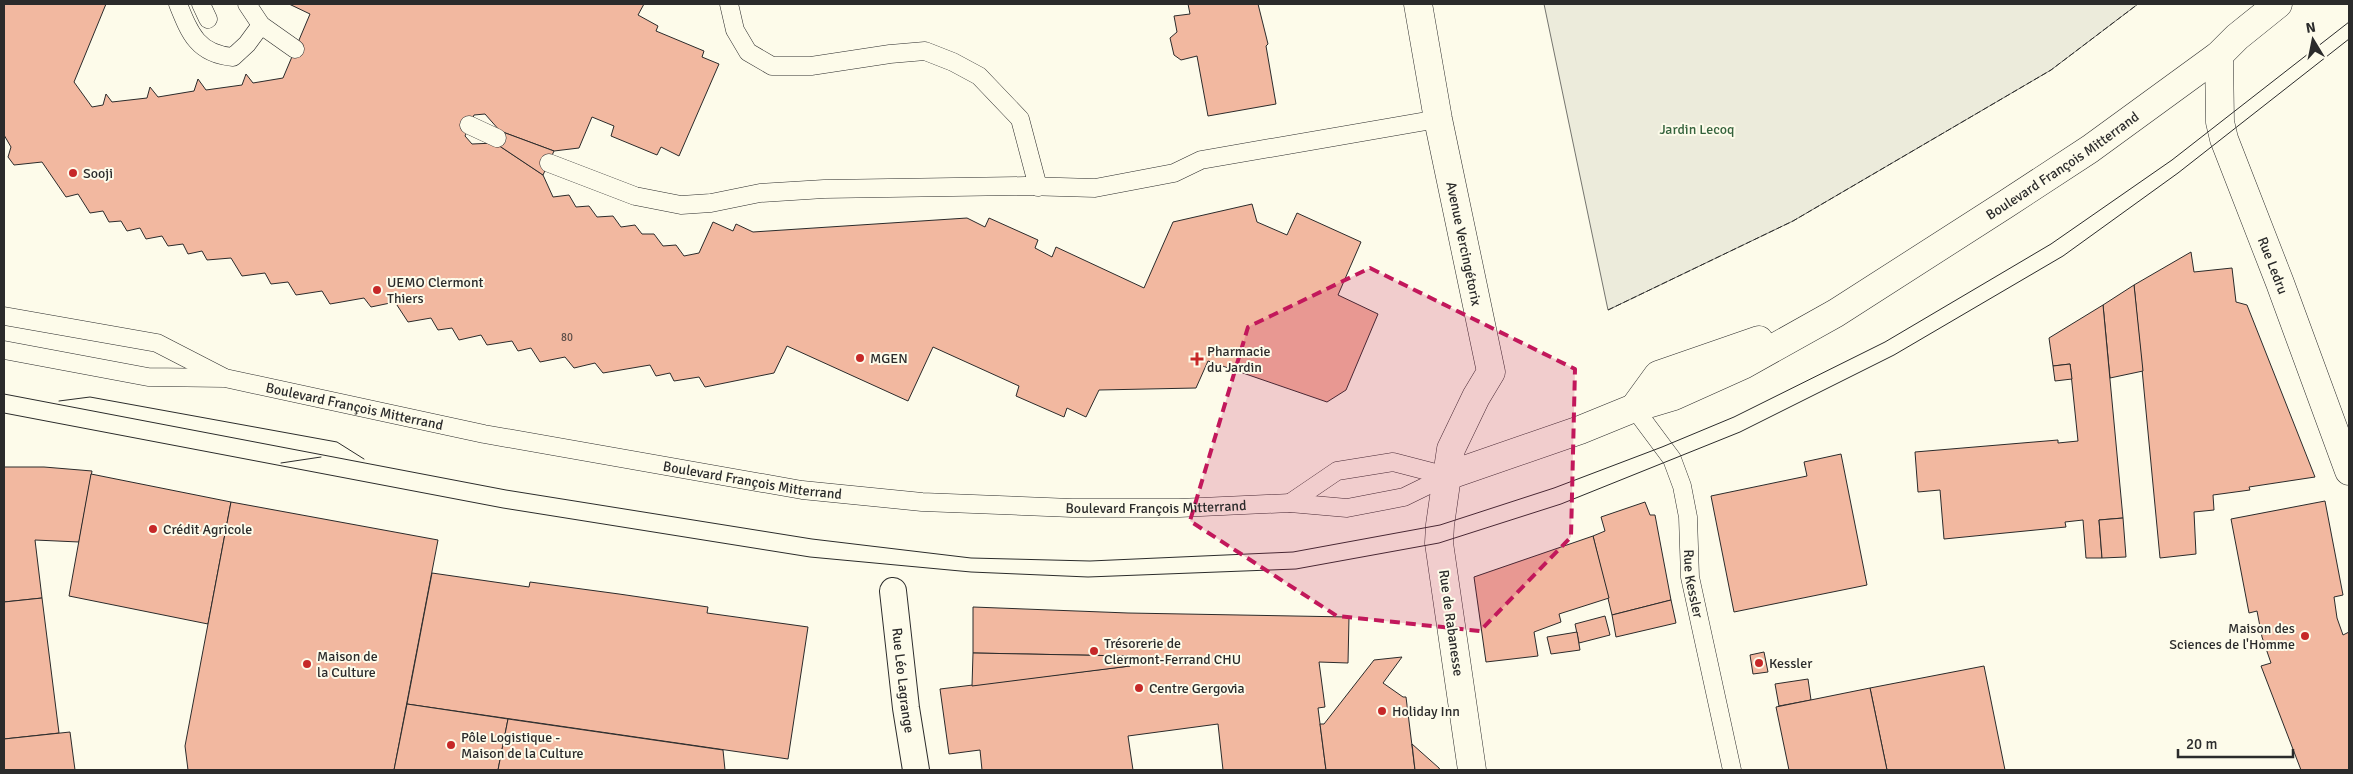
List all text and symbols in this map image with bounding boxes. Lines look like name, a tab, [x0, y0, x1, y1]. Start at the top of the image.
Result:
north arrow	[2288, 15, 2338, 65]
text: N	[2305, 18, 2317, 37]
street label: Boulevard François Mitterrand	[1983, 108, 2142, 223]
park label: Jardin Lecoq	[1659, 121, 1735, 138]
place label: Sooji	[83, 165, 113, 182]
marker: Sooji	[67, 167, 79, 179]
street label: Avenue Vercingétorix	[1443, 180, 1485, 308]
street label: Rue Ledru	[2254, 234, 2292, 296]
place label: UEMO Clermont Thiers	[387, 274, 484, 307]
marker: UEMO Clermont Thiers	[371, 284, 383, 296]
house number: 80	[561, 331, 573, 344]
place label: Pharmacie du Jardin	[1207, 343, 1271, 376]
place label: MGEN	[870, 350, 908, 367]
marker: MGEN	[854, 352, 866, 364]
marker: Pharmacie du Jardin	[1191, 353, 1203, 365]
street label: Boulevard François Mitterrand	[264, 379, 445, 433]
street label: Boulevard François Mitterrand	[662, 457, 843, 502]
street label: Boulevard François Mitterrand	[1065, 496, 1247, 517]
place label: Crédit Agricole	[163, 521, 252, 538]
marker: Crédit Agricole	[147, 523, 159, 535]
street label: Rue Kessler	[1681, 549, 1707, 620]
street label: Rue de Rabanesse	[1435, 569, 1467, 677]
place label: Maison des Sciences de l'Homme	[2169, 620, 2295, 653]
street label: Rue Léo Lagrange	[889, 627, 918, 734]
marker: Maison des Sciences de l'Homme	[2299, 630, 2311, 642]
place label: Trésorerie de Clermont-Ferrand CHU	[1104, 635, 1241, 668]
marker: Trésorerie de Clermont-Ferrand CHU	[1088, 645, 1100, 657]
place label: Maison de la Culture	[317, 648, 378, 681]
place label: Kessler	[1769, 655, 1813, 672]
marker: Kessler	[1753, 657, 1765, 669]
marker: Maison de la Culture	[301, 658, 313, 670]
place label: Centre Gergovia	[1149, 680, 1245, 697]
marker: Centre Gergovia	[1133, 682, 1145, 694]
place label: Holiday Inn	[1392, 703, 1460, 720]
marker: Holiday Inn	[1376, 705, 1388, 717]
scale bar	[2178, 726, 2293, 758]
place label: Pôle Logistique - Maison de la Culture	[461, 729, 584, 762]
text: 20 m	[2186, 735, 2217, 753]
marker: Pôle Logistique - Maison de la Culture	[445, 739, 457, 751]

